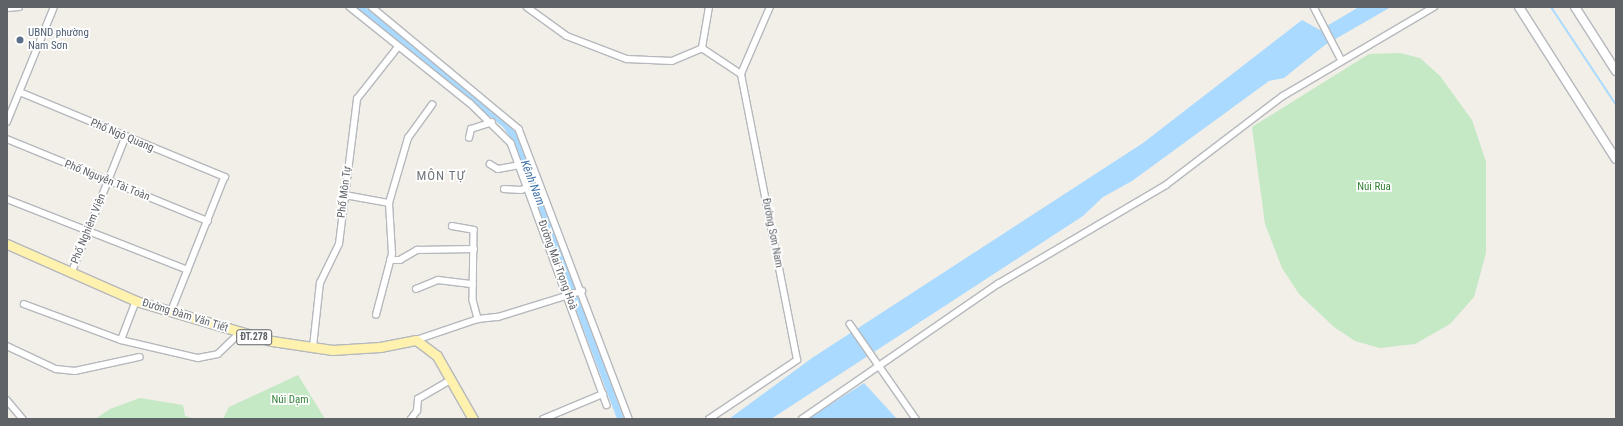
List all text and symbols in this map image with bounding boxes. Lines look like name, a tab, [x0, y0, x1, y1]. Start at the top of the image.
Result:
place label: UBND phường Nam Sơn	[28, 27, 89, 53]
marker: UBND phường Nam Sơn	[15, 35, 25, 45]
street label: Phố Ngô Quang	[88, 117, 156, 155]
street label: Phố Nguyễn Tài Toàn	[62, 158, 152, 204]
water label: Kênh Nam	[517, 158, 547, 208]
street label: Phố Môn Tự	[335, 165, 355, 219]
district label: MÔN TỰ	[416, 168, 466, 184]
park label: Núi Rùa	[1357, 180, 1391, 194]
street label: Phố Nghiêm Viện	[69, 192, 109, 266]
street label: Đường Sơn Nam	[759, 197, 785, 269]
street label: Đường Mai Trọng Hoà	[535, 218, 579, 312]
street label: Đường Đàm Văn Tiết	[140, 297, 230, 335]
road number: ĐT.278	[236, 329, 272, 345]
park label: Núi Dạm	[271, 393, 309, 407]

